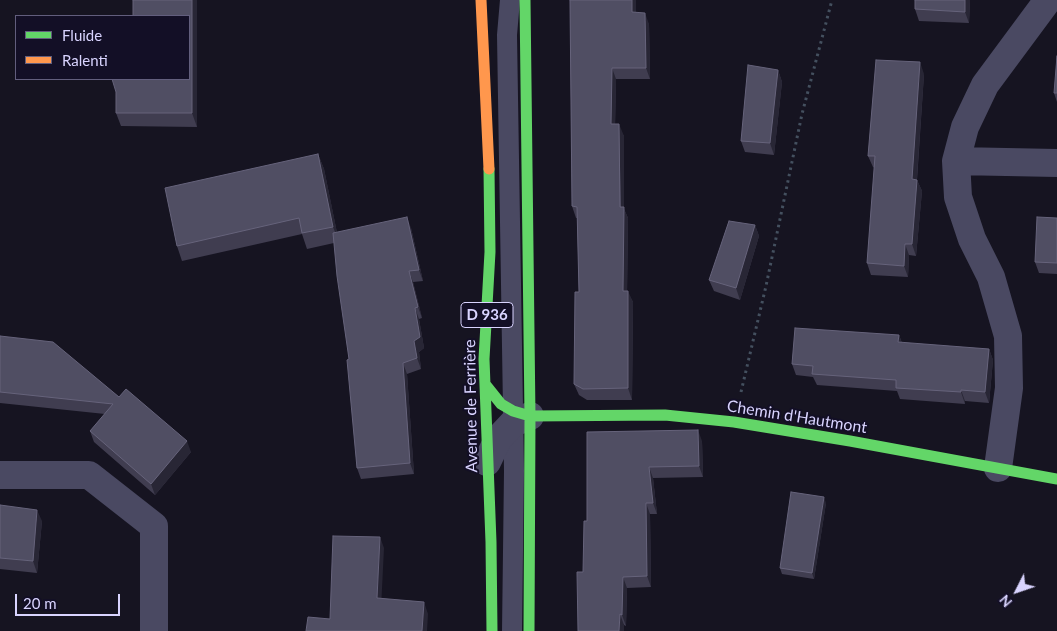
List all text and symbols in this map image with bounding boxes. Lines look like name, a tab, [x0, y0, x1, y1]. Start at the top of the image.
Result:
legend	[15, 15, 190, 80]
text: Fluide	[62, 26, 102, 44]
text: Ralenti	[62, 51, 108, 69]
road number: D 936	[461, 302, 513, 328]
street label: Avenue de Ferrière	[460, 339, 482, 473]
street label: Chemin d'Hautmont	[726, 396, 868, 438]
north arrow	[992, 566, 1042, 616]
scale bar	[18, 584, 122, 616]
text: N	[995, 592, 1015, 611]
text: 20 m	[23, 594, 57, 612]

